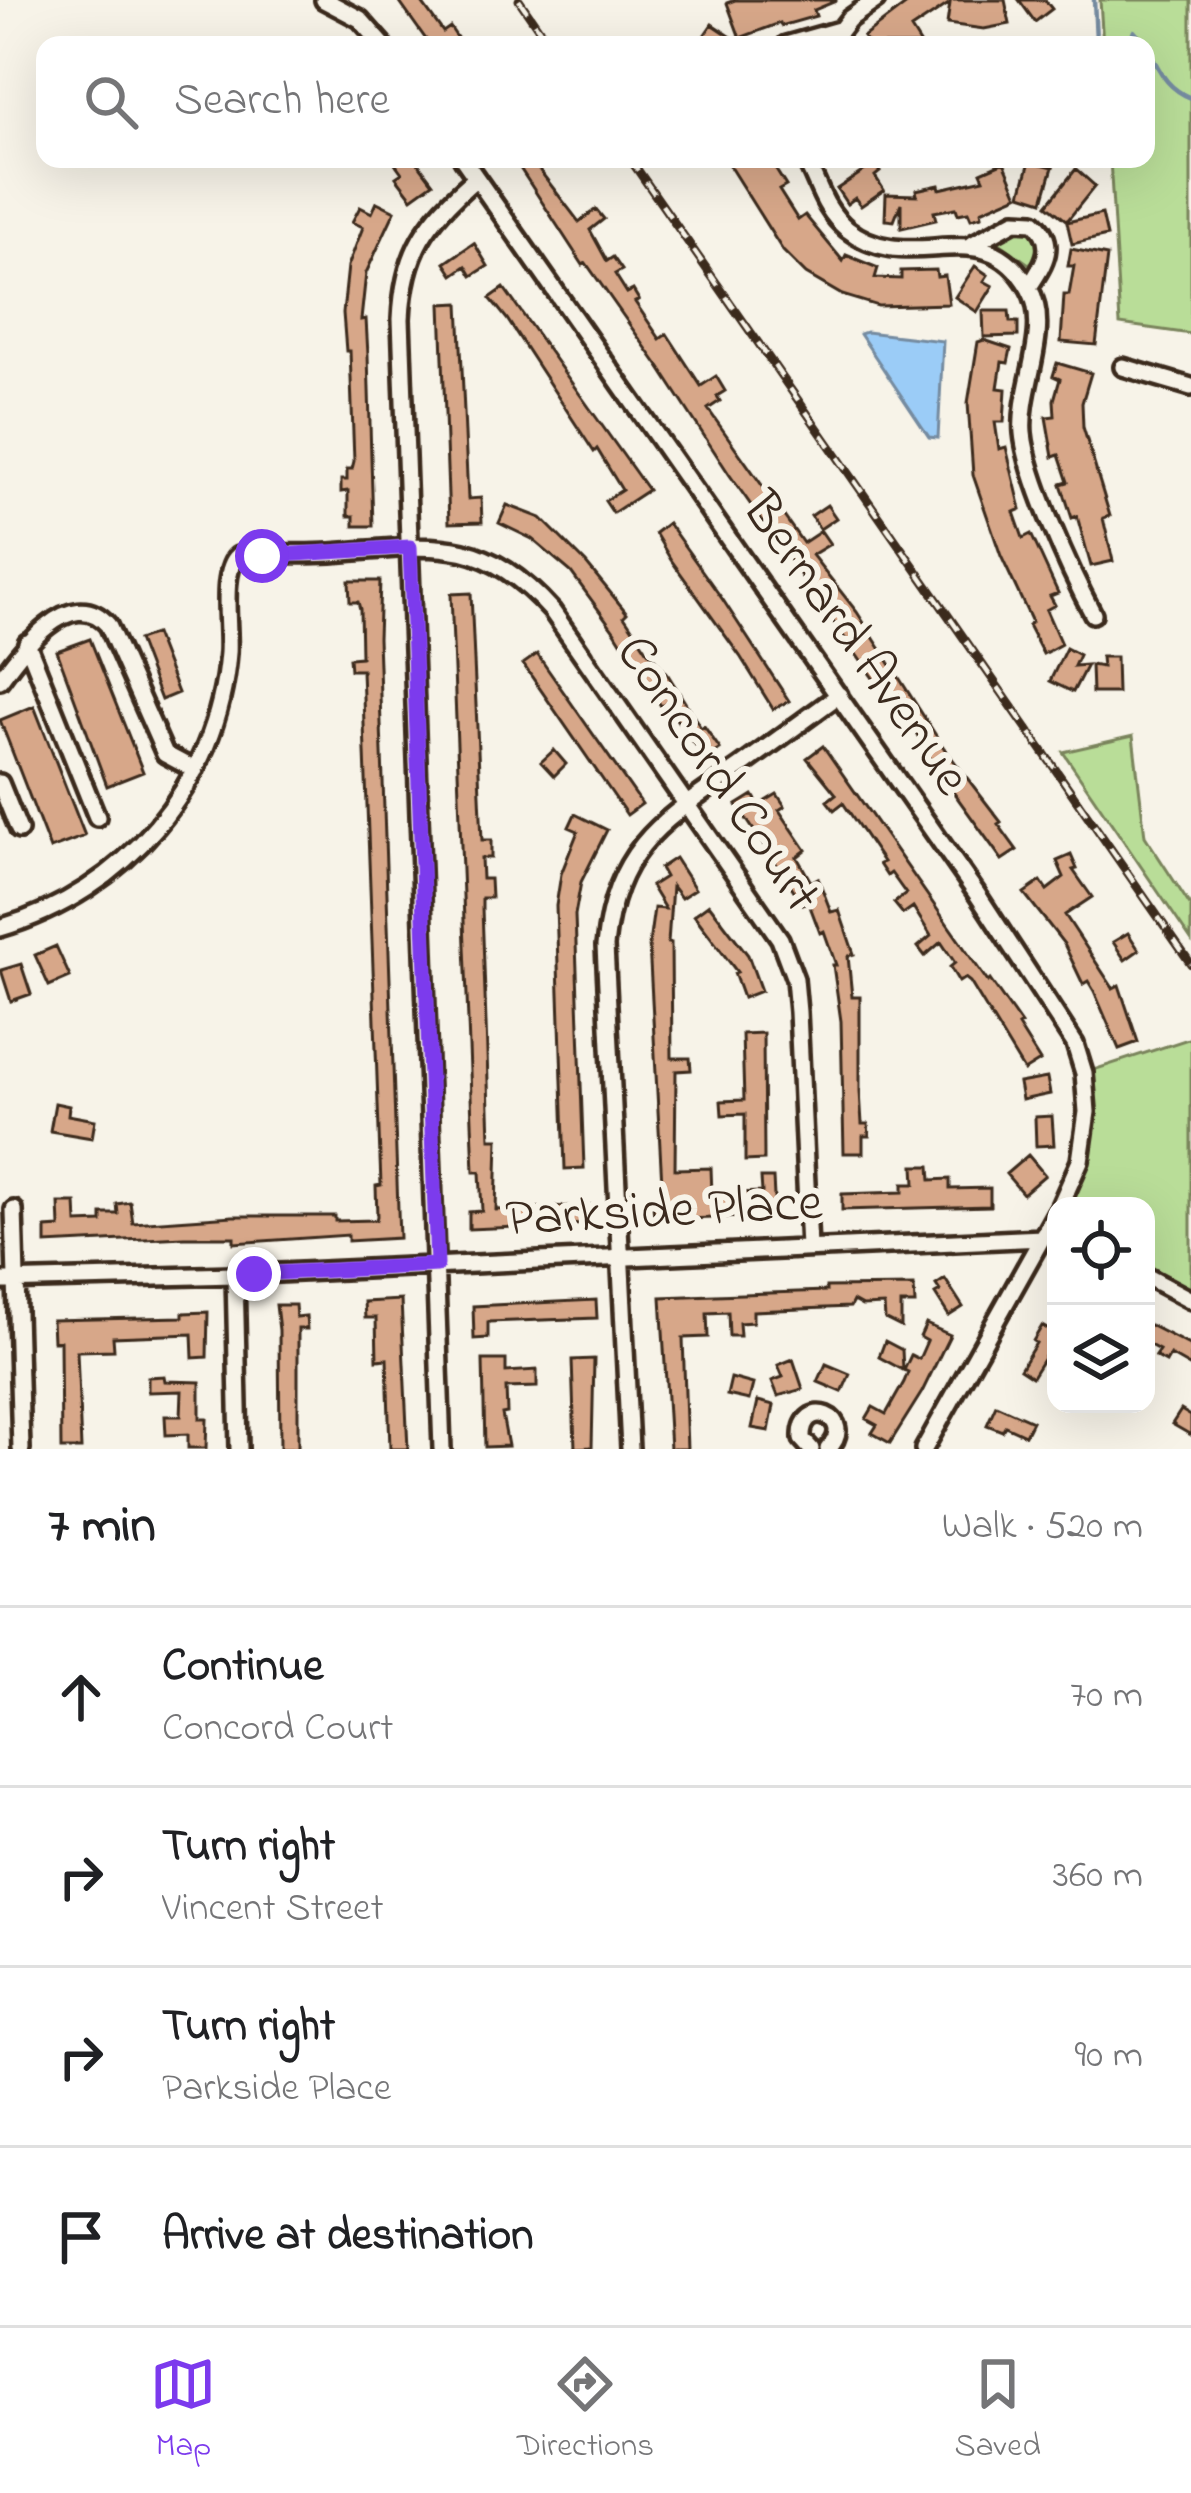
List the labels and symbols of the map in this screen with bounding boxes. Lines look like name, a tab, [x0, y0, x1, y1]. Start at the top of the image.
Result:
street label: Bernard Avenue	[719, 476, 988, 813]
route start	[235, 529, 289, 583]
street label: Concord Court	[594, 620, 838, 930]
street label: Parkside Place	[504, 1166, 825, 1260]
route end	[227, 1247, 281, 1301]

